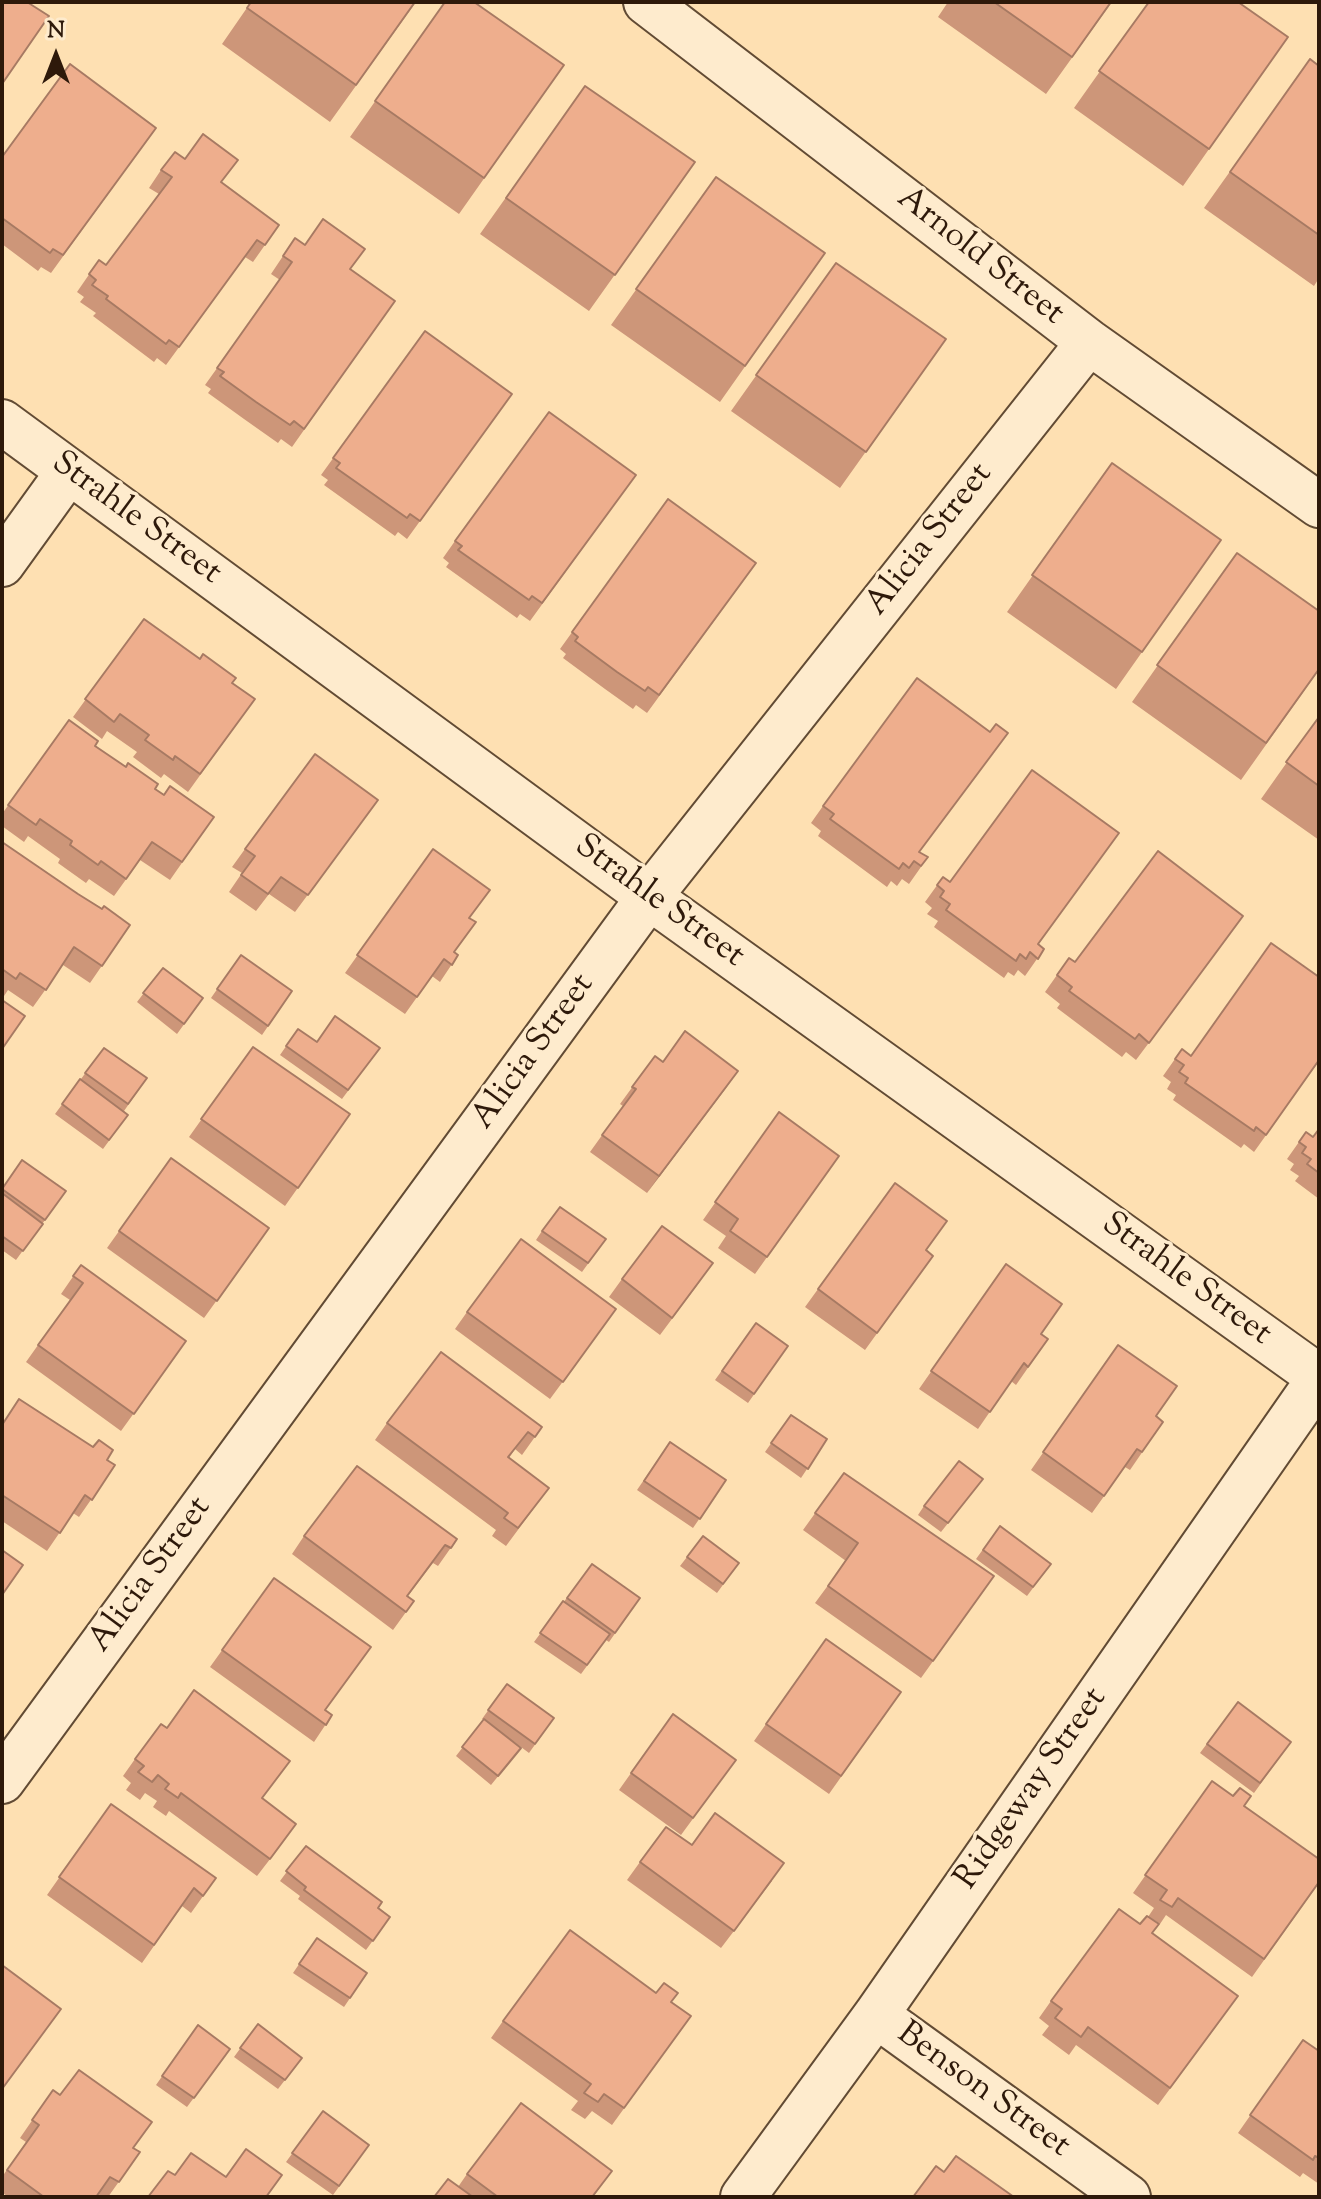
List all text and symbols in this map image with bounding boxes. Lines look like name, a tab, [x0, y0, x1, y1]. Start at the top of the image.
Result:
north arrow	[16, 16, 96, 96]
text: N	[47, 16, 65, 48]
street label: Arnold Street	[887, 180, 1071, 336]
street label: Strahle Street	[42, 445, 228, 595]
street label: Alicia Street	[859, 457, 1003, 625]
street label: Strahle Street	[565, 828, 751, 978]
street label: Alicia Street	[465, 967, 605, 1139]
street label: Strahle Street	[1092, 1206, 1278, 1356]
street label: Alicia Street	[82, 1490, 222, 1662]
street label: Ridgeway Street	[948, 1681, 1118, 1899]
street label: Benson Street	[887, 2015, 1077, 2169]

